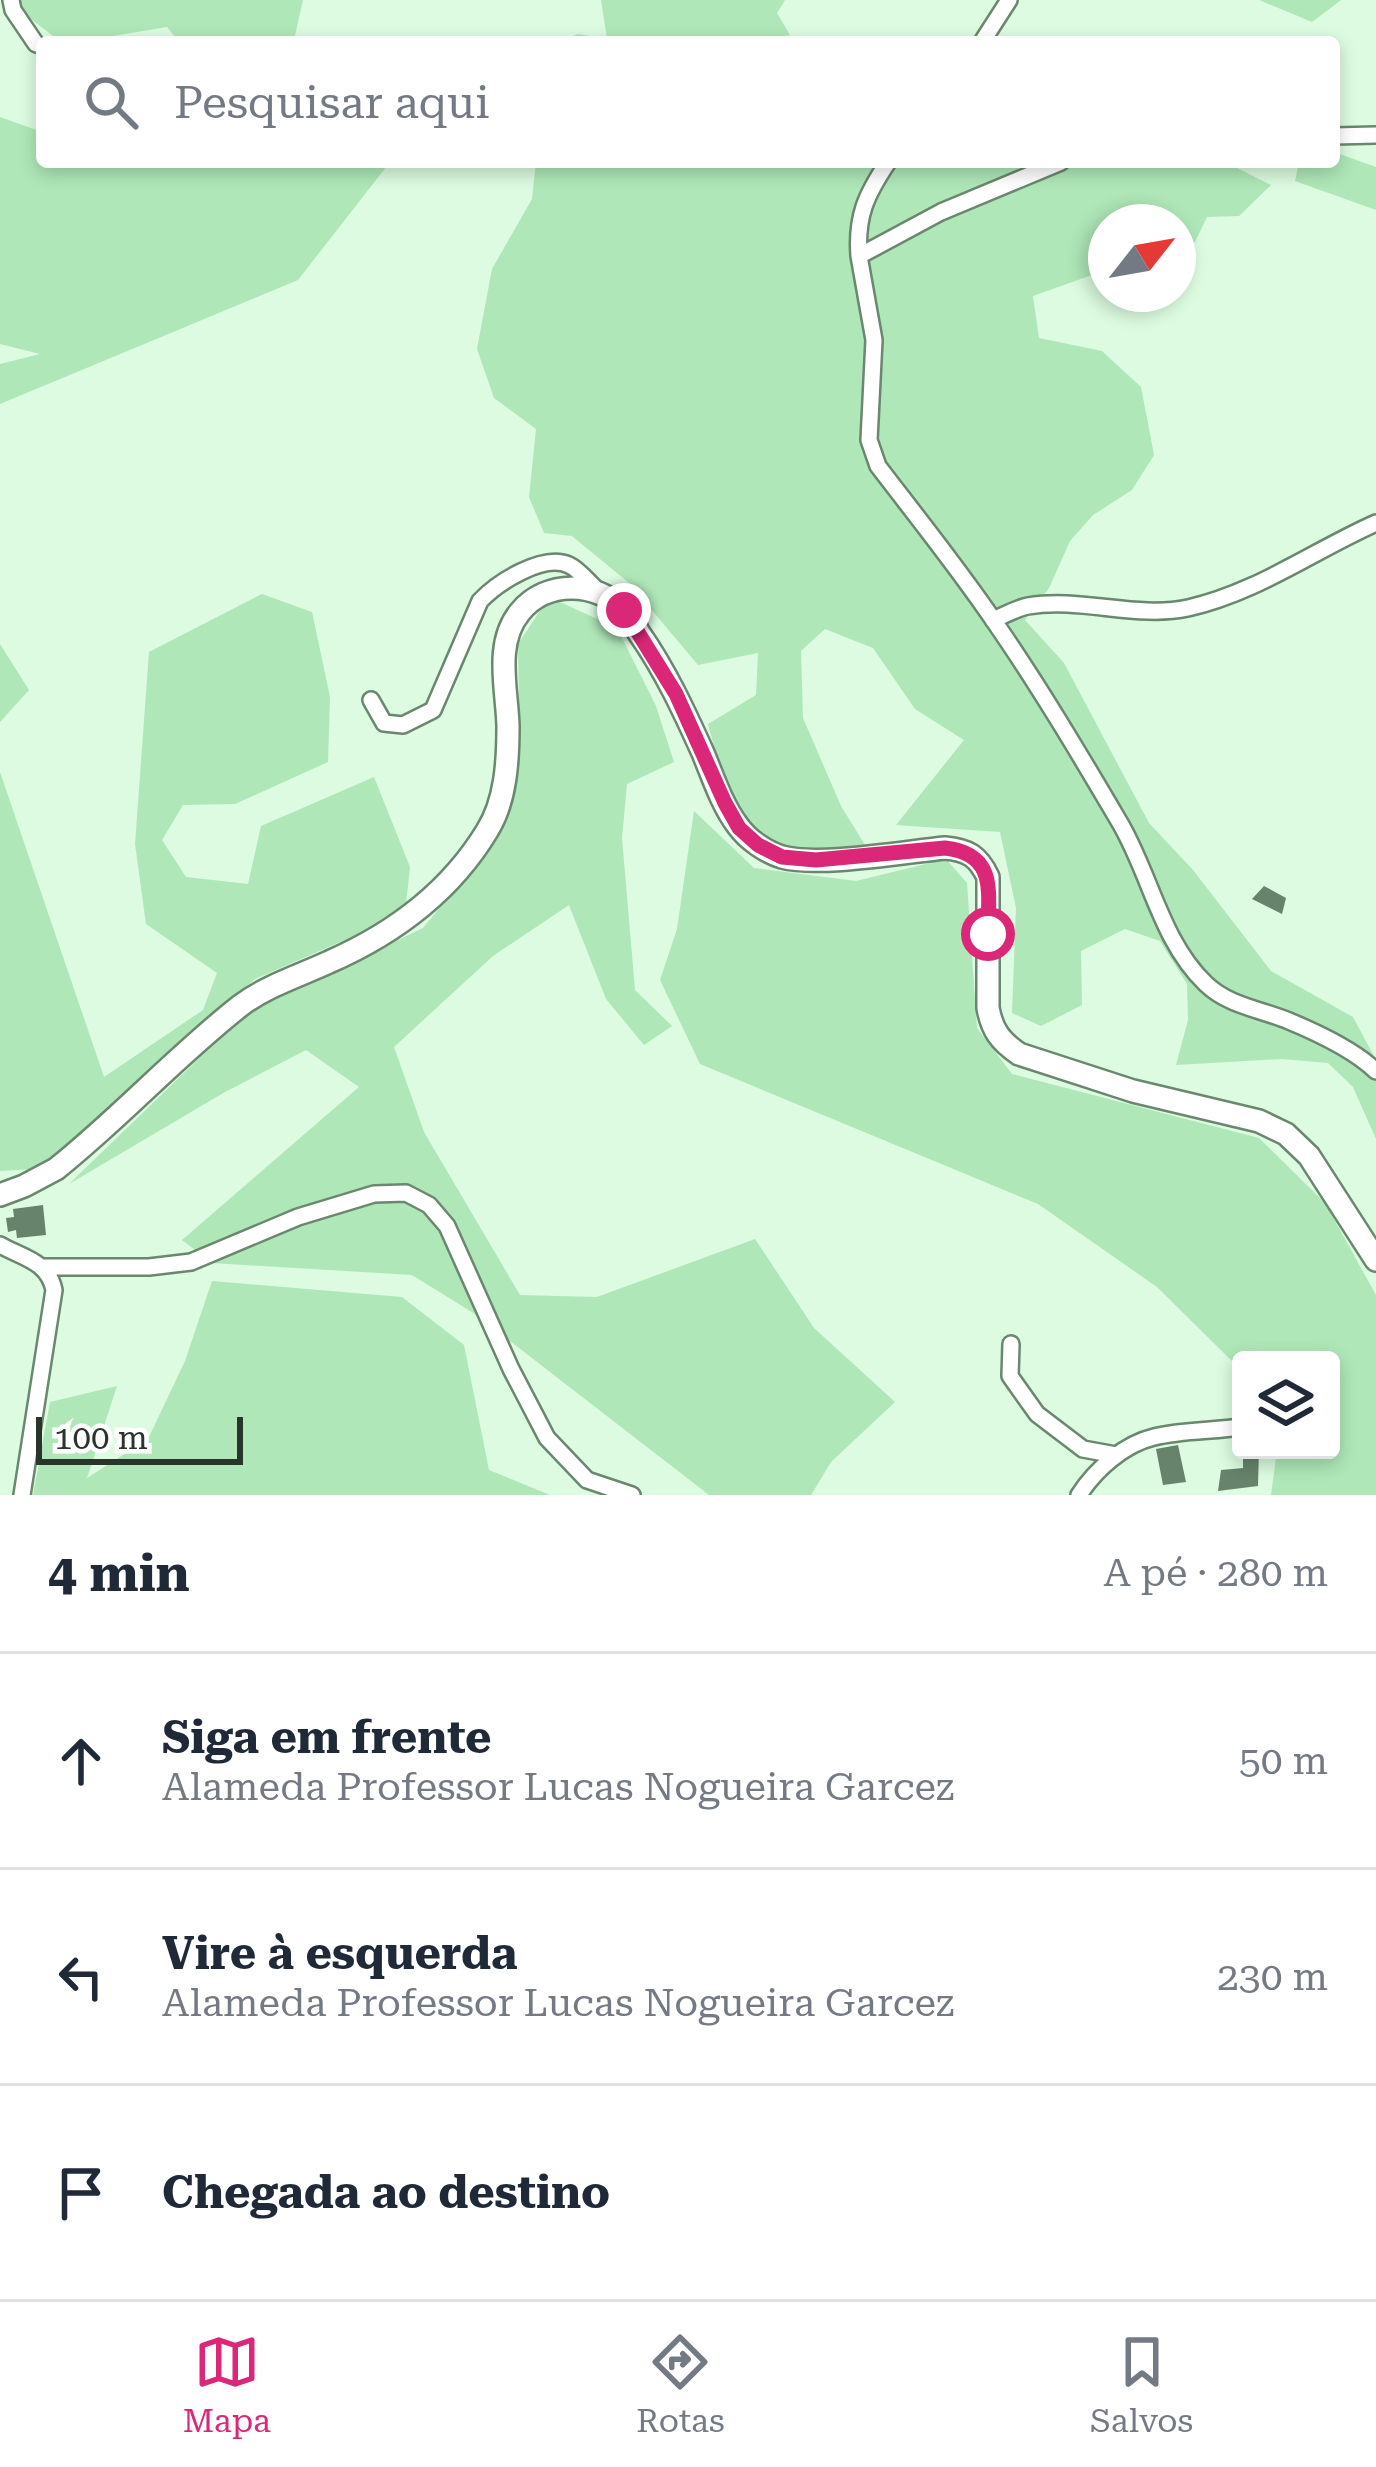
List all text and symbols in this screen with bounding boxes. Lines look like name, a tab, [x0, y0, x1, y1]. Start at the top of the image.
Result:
search box	[36, 36, 1340, 168]
icon: search	[78, 69, 144, 135]
text: Pesquisar aqui	[174, 76, 490, 129]
north arrow	[1088, 204, 1196, 312]
route end	[597, 583, 651, 637]
route start	[961, 907, 1015, 961]
map controls	[1232, 1351, 1340, 1459]
button: layers	[1232, 1351, 1340, 1459]
scale bar	[36, 1411, 243, 1464]
text: 100 m	[54, 1418, 148, 1457]
text: 4 min	[48, 1544, 190, 1603]
text: A pé · 280 m	[1103, 1550, 1328, 1596]
text: Siga em frente	[162, 1711, 492, 1764]
icon: ahead	[48, 1728, 114, 1794]
text: 50 m	[1239, 1738, 1328, 1784]
text: Alameda Professor Lucas Nogueira Garcez	[162, 1764, 954, 1810]
text: Vire à esquerda	[162, 1927, 518, 1980]
icon: left	[48, 1944, 114, 2010]
text: 230 m	[1217, 1954, 1328, 2000]
text: Alameda Professor Lucas Nogueira Garcez	[162, 1980, 954, 2026]
icon: arrive	[48, 2160, 114, 2226]
text: Chegada ao destino	[162, 2166, 610, 2219]
tab: Mapa	[183, 2329, 271, 2440]
tab: Rotas	[636, 2329, 725, 2440]
tab: Salvos	[1090, 2329, 1193, 2440]

